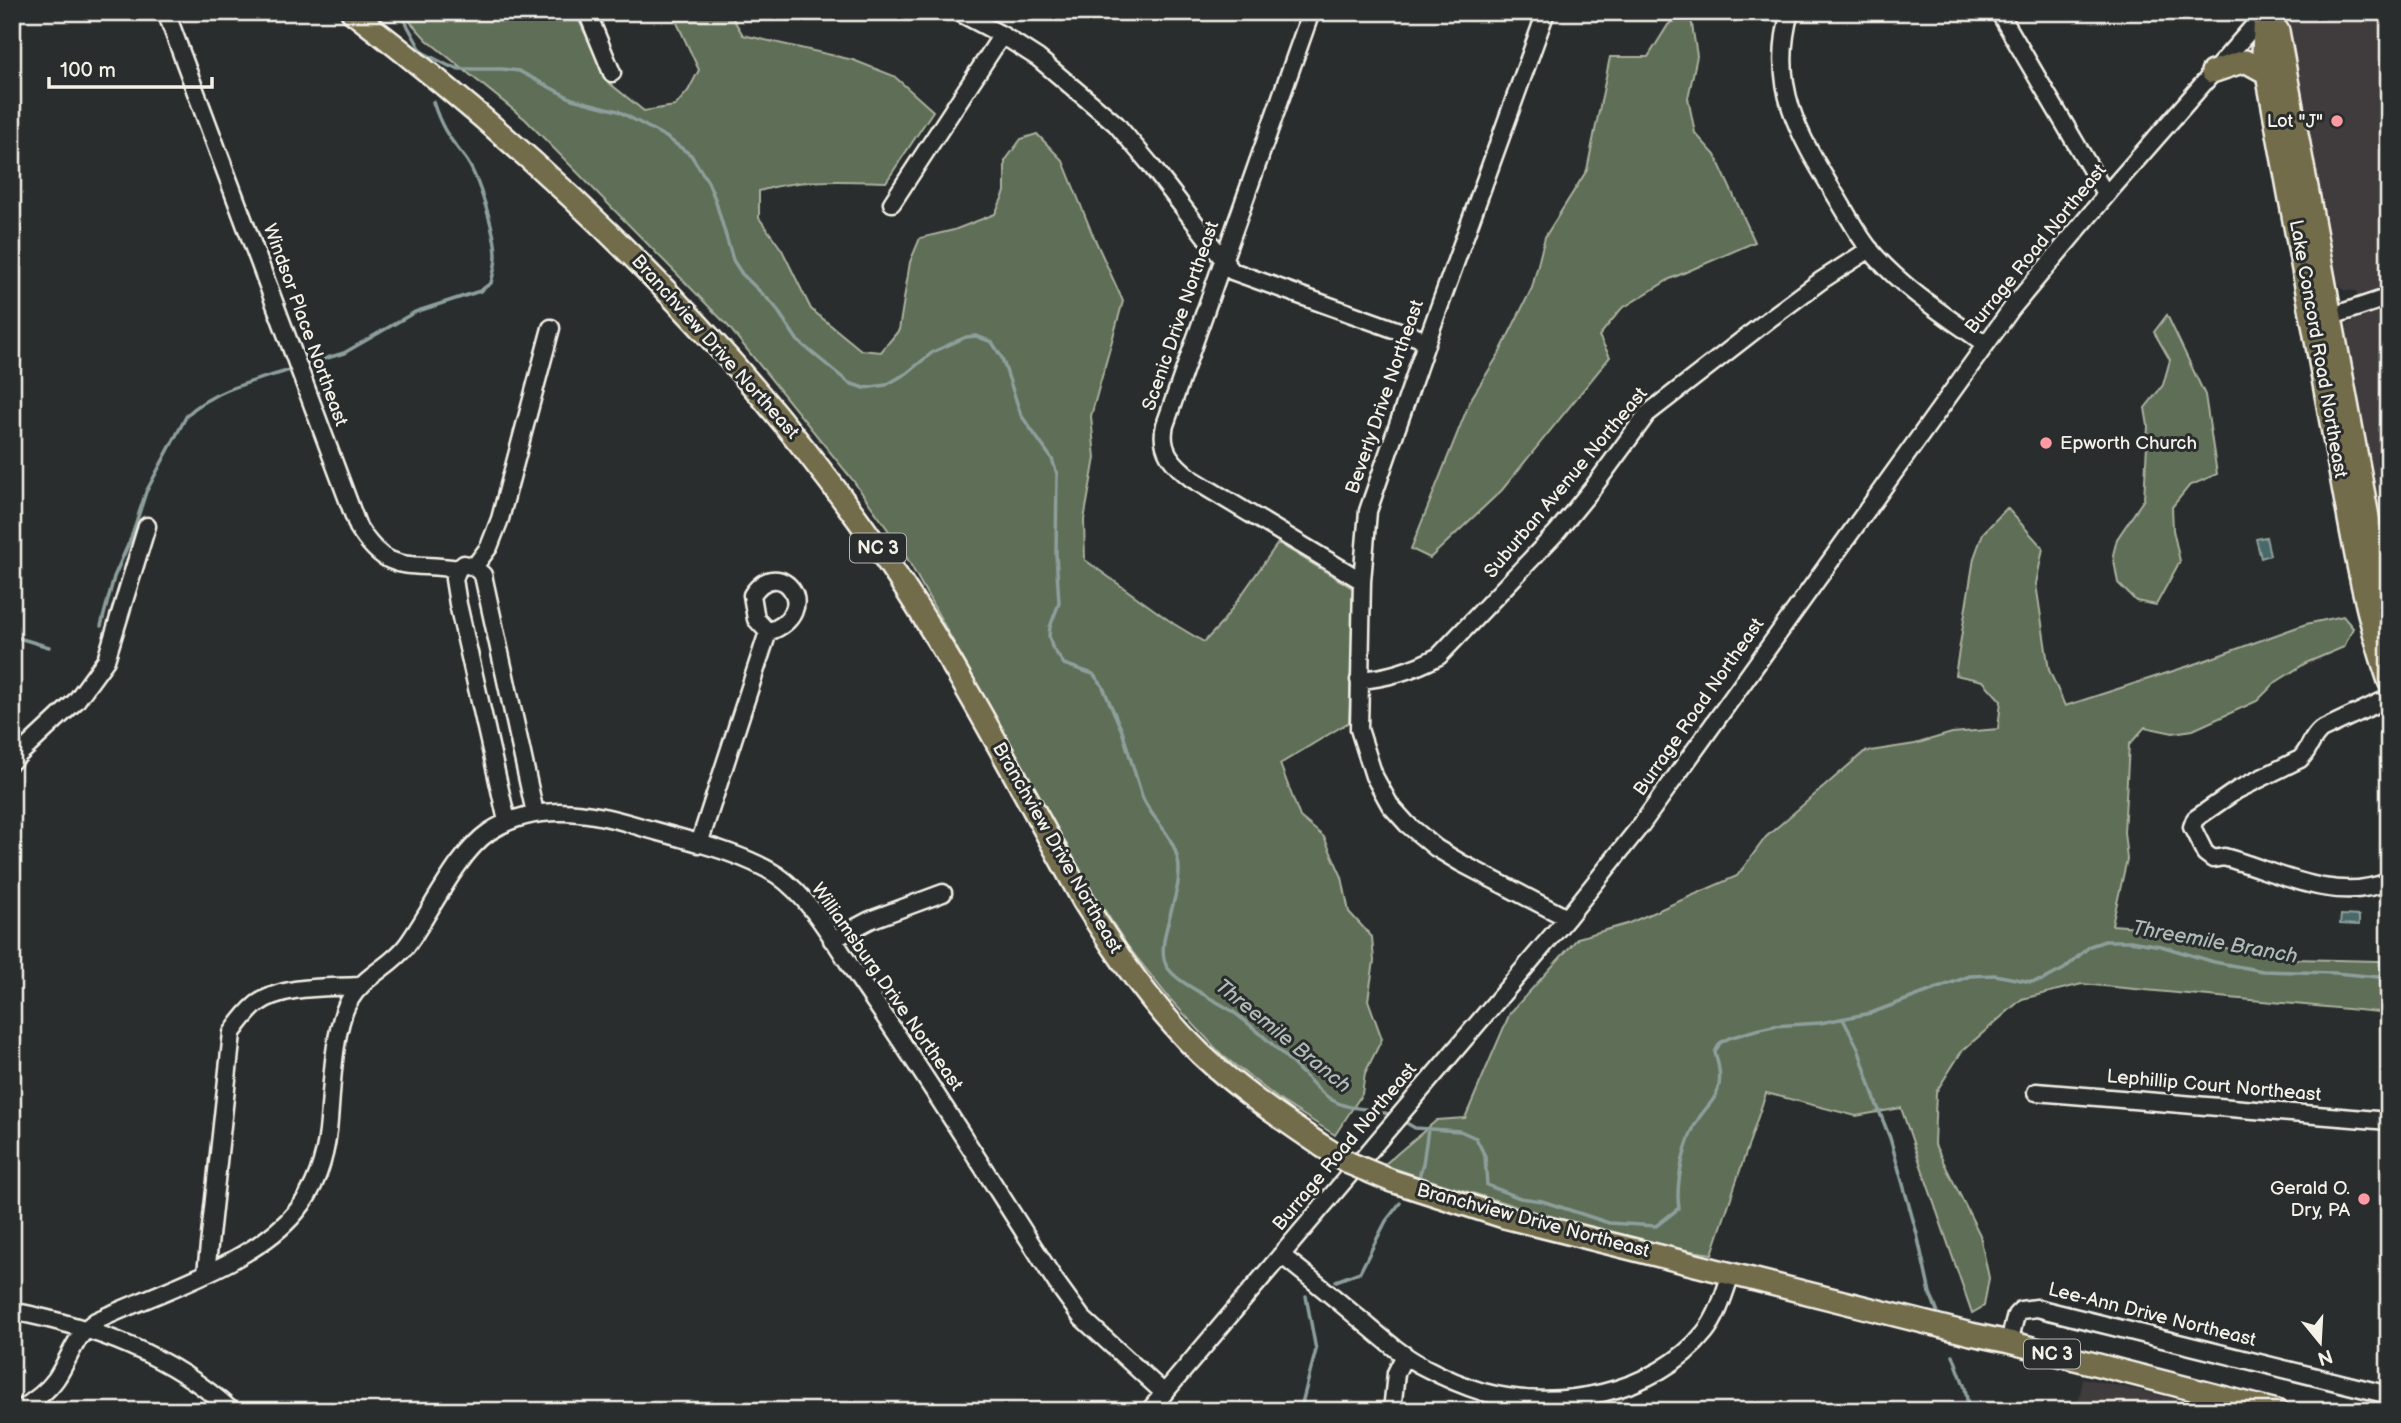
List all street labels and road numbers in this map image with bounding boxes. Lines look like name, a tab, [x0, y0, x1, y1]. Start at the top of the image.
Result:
street label: Burrage Road Northeast	[1960, 159, 2112, 339]
street label: Scenic Drive Northeast	[1138, 218, 1224, 414]
street label: Lake Concord Road Northeast	[2284, 218, 2352, 480]
street label: Windsor Place Northeast	[258, 221, 352, 429]
street label: Branchview Drive Northeast	[626, 250, 804, 444]
street label: Beverly Drive Northeast	[1341, 297, 1429, 497]
street label: Suburban Avenue Northeast	[1479, 383, 1653, 583]
road number: NC 3	[850, 534, 906, 562]
street label: Burrage Road Northeast	[1629, 613, 1769, 800]
street label: Branchview Drive Northeast	[987, 738, 1127, 958]
street label: Williamsburg Drive Northeast	[806, 878, 968, 1096]
street label: Burrage Road Northeast	[1268, 1058, 1422, 1236]
street label: Lephillip Court Northeast	[2106, 1065, 2322, 1107]
street label: Branchview Drive Northeast	[1414, 1179, 1652, 1263]
street label: Lee-Ann Drive Northeast	[2046, 1278, 2258, 1352]
road number: NC 3	[2024, 1339, 2080, 1368]

